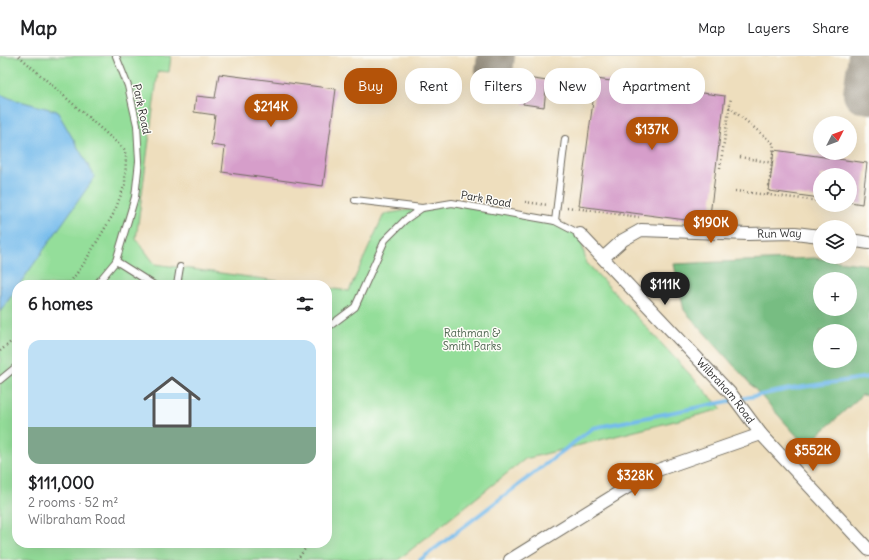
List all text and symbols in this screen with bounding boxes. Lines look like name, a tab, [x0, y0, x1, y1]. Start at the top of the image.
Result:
text: Map	[20, 16, 57, 40]
text: Map	[698, 19, 725, 37]
text: Layers	[747, 19, 790, 37]
text: Share	[812, 19, 849, 37]
chip: Buy	[344, 68, 397, 104]
chip: Rent	[405, 68, 462, 104]
chip: Filters	[470, 68, 536, 104]
chip: New	[544, 68, 601, 104]
chip: Apartment	[609, 68, 705, 104]
street label: Park Road	[130, 83, 154, 136]
pin: $214K	[243, 94, 299, 128]
text: $214K	[253, 98, 289, 115]
north arrow	[813, 116, 857, 160]
map controls	[813, 116, 857, 368]
pin: $137K	[624, 117, 680, 151]
text: $137K	[635, 121, 669, 138]
button: locate	[813, 168, 857, 212]
street label: Park Road	[460, 188, 513, 210]
pin: $190K	[683, 210, 739, 244]
text: $190K	[693, 214, 729, 231]
button: layers	[813, 220, 857, 264]
street label: Run Way	[757, 226, 802, 241]
pin: $111K	[637, 272, 693, 306]
button: +	[813, 272, 857, 316]
text: $111K	[650, 276, 680, 293]
text: 6 homes	[28, 293, 93, 315]
icon: filters	[294, 293, 316, 315]
button: −	[813, 324, 857, 368]
park label: Rathman & Smith Parks	[443, 326, 501, 353]
street label: Wilbraham Road	[694, 355, 758, 427]
icon: home	[136, 366, 208, 438]
pin: $552K	[785, 438, 841, 472]
text: $552K	[794, 442, 832, 459]
pin: $328K	[607, 463, 663, 497]
text: $328K	[616, 467, 654, 484]
text: $111,000	[28, 472, 95, 494]
text: 2 rooms · 52 m²	[28, 494, 118, 511]
text: Wilbraham Road	[28, 511, 125, 528]

